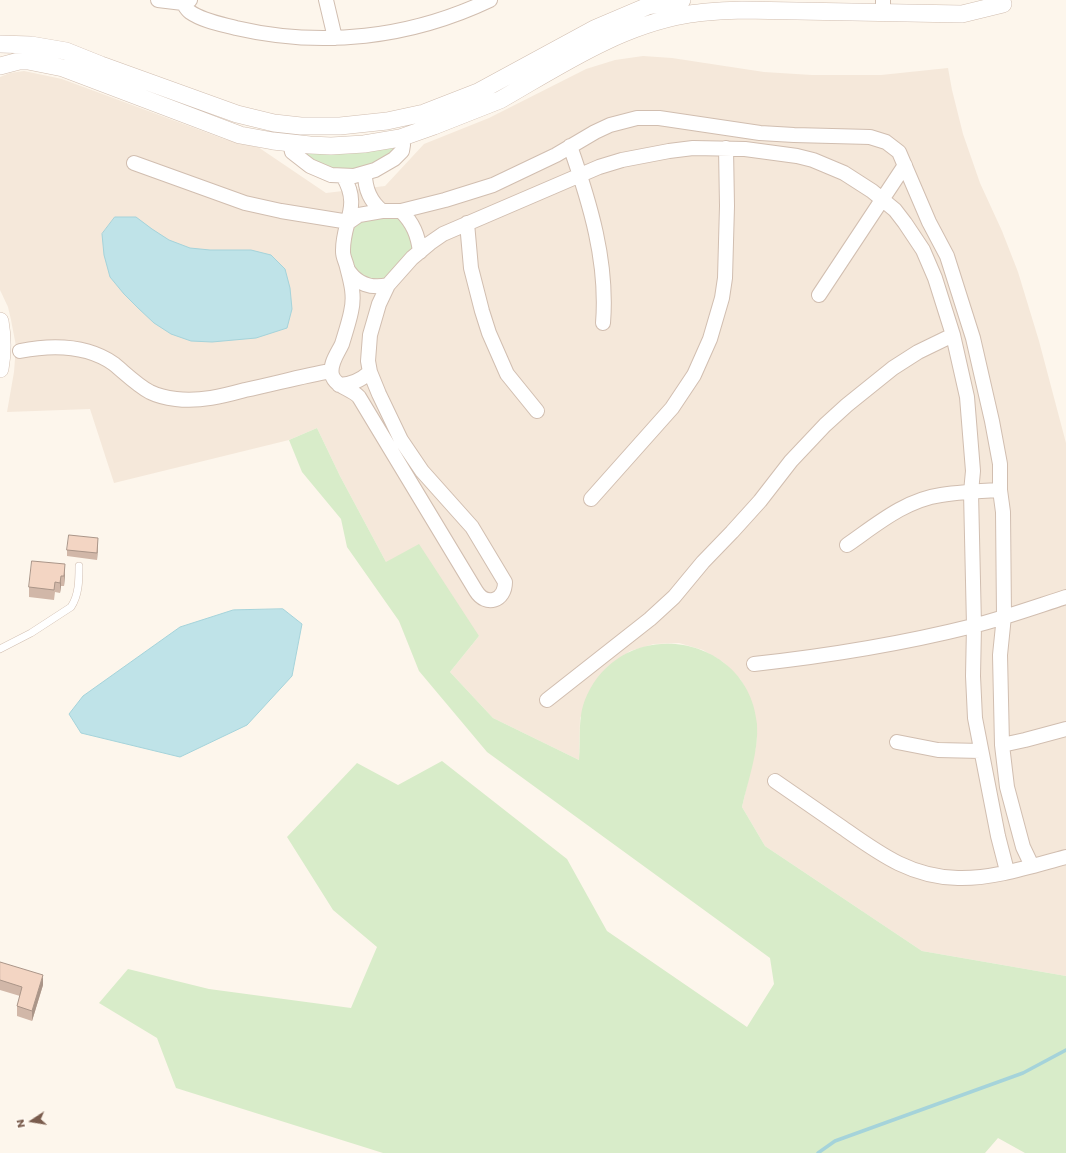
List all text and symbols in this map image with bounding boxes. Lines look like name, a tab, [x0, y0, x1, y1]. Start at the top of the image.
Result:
north arrow	[12, 1101, 52, 1141]
text: N	[12, 1118, 29, 1129]

